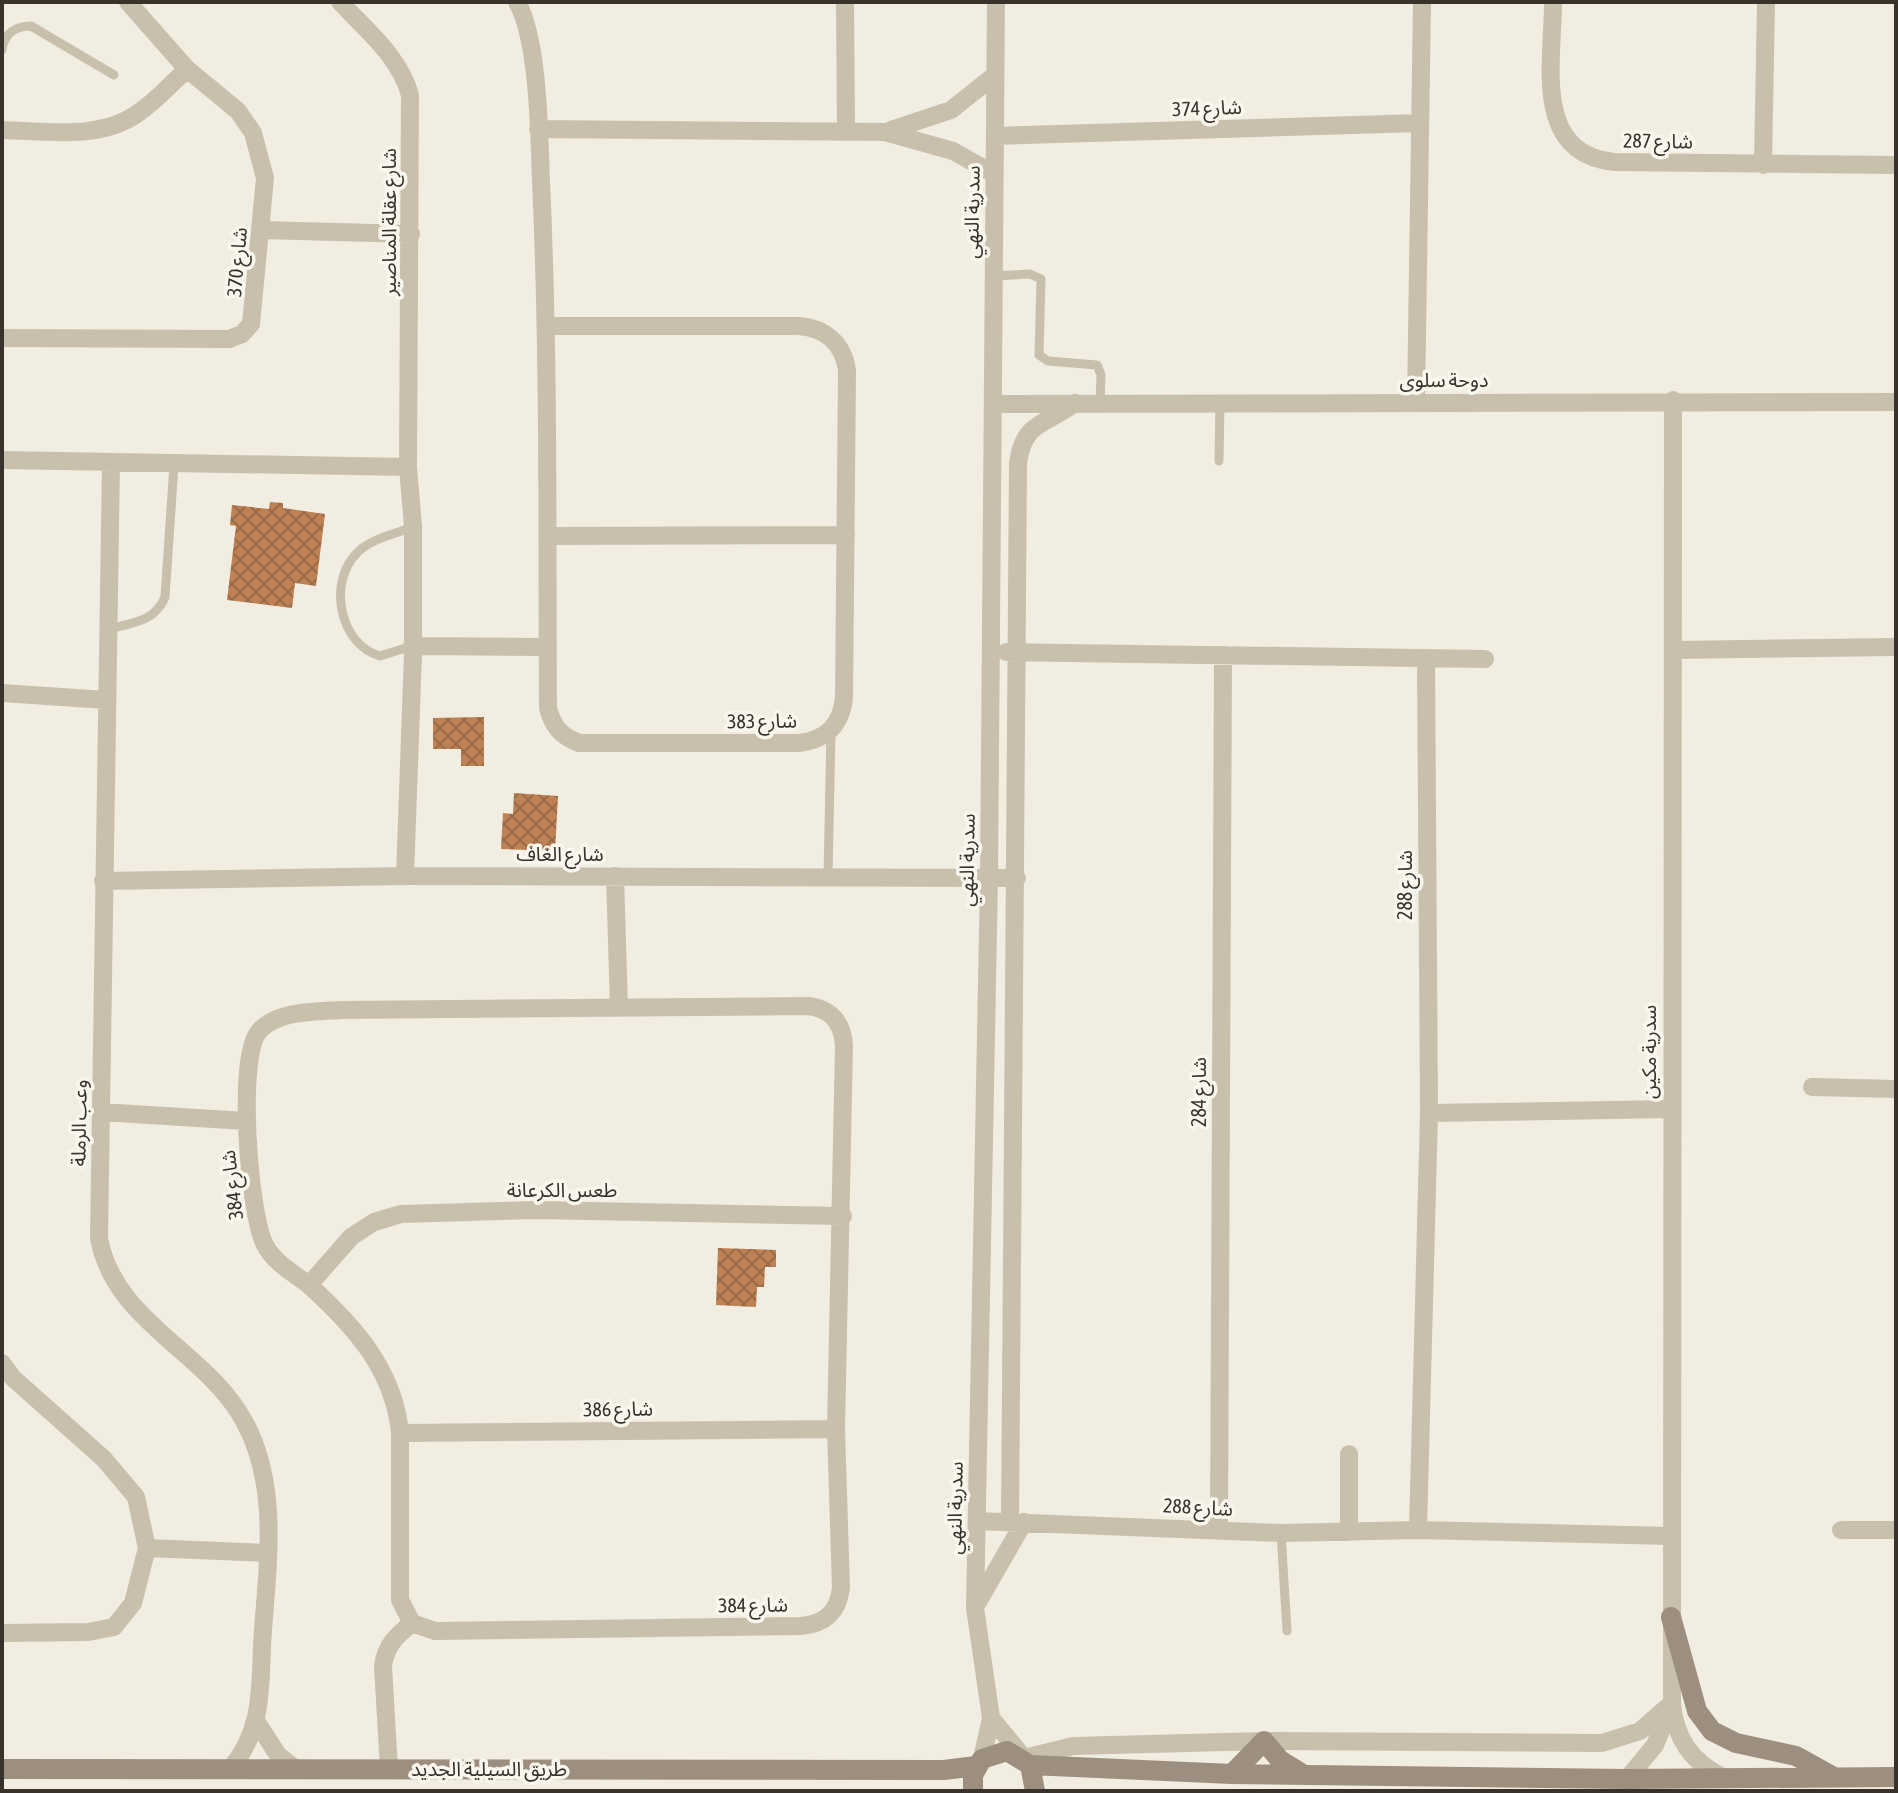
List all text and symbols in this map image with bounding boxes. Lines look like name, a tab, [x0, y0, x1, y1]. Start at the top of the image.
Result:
street label: شارع 374	[1172, 95, 1242, 124]
street label: شارع 287	[1623, 128, 1693, 157]
street label: شارع عقلة المناصير	[377, 148, 404, 297]
street label: سدرية النهي	[959, 165, 988, 259]
street label: شارع 370	[222, 226, 255, 298]
street label: دوحة سلوى	[1399, 368, 1489, 392]
street label: شارع 383	[727, 708, 797, 737]
street label: سدرية النهي	[954, 813, 983, 907]
street label: شارع الغاف	[516, 842, 604, 869]
street label: شارع 288	[1393, 850, 1420, 920]
street label: سدرية مكين	[1637, 1005, 1661, 1099]
street label: شارع 284	[1187, 1057, 1214, 1127]
street label: وعب الرملة	[66, 1079, 92, 1167]
street label: شارع 384	[216, 1148, 251, 1221]
street label: طعس الكرعانة	[507, 1178, 617, 1202]
street label: شارع 386	[583, 1396, 653, 1425]
street label: سدرية النهي	[942, 1461, 971, 1555]
street label: شارع 288	[1162, 1493, 1234, 1524]
street label: شارع 384	[718, 1592, 788, 1621]
street label: طريق السيلية الجديد	[411, 1757, 567, 1782]

